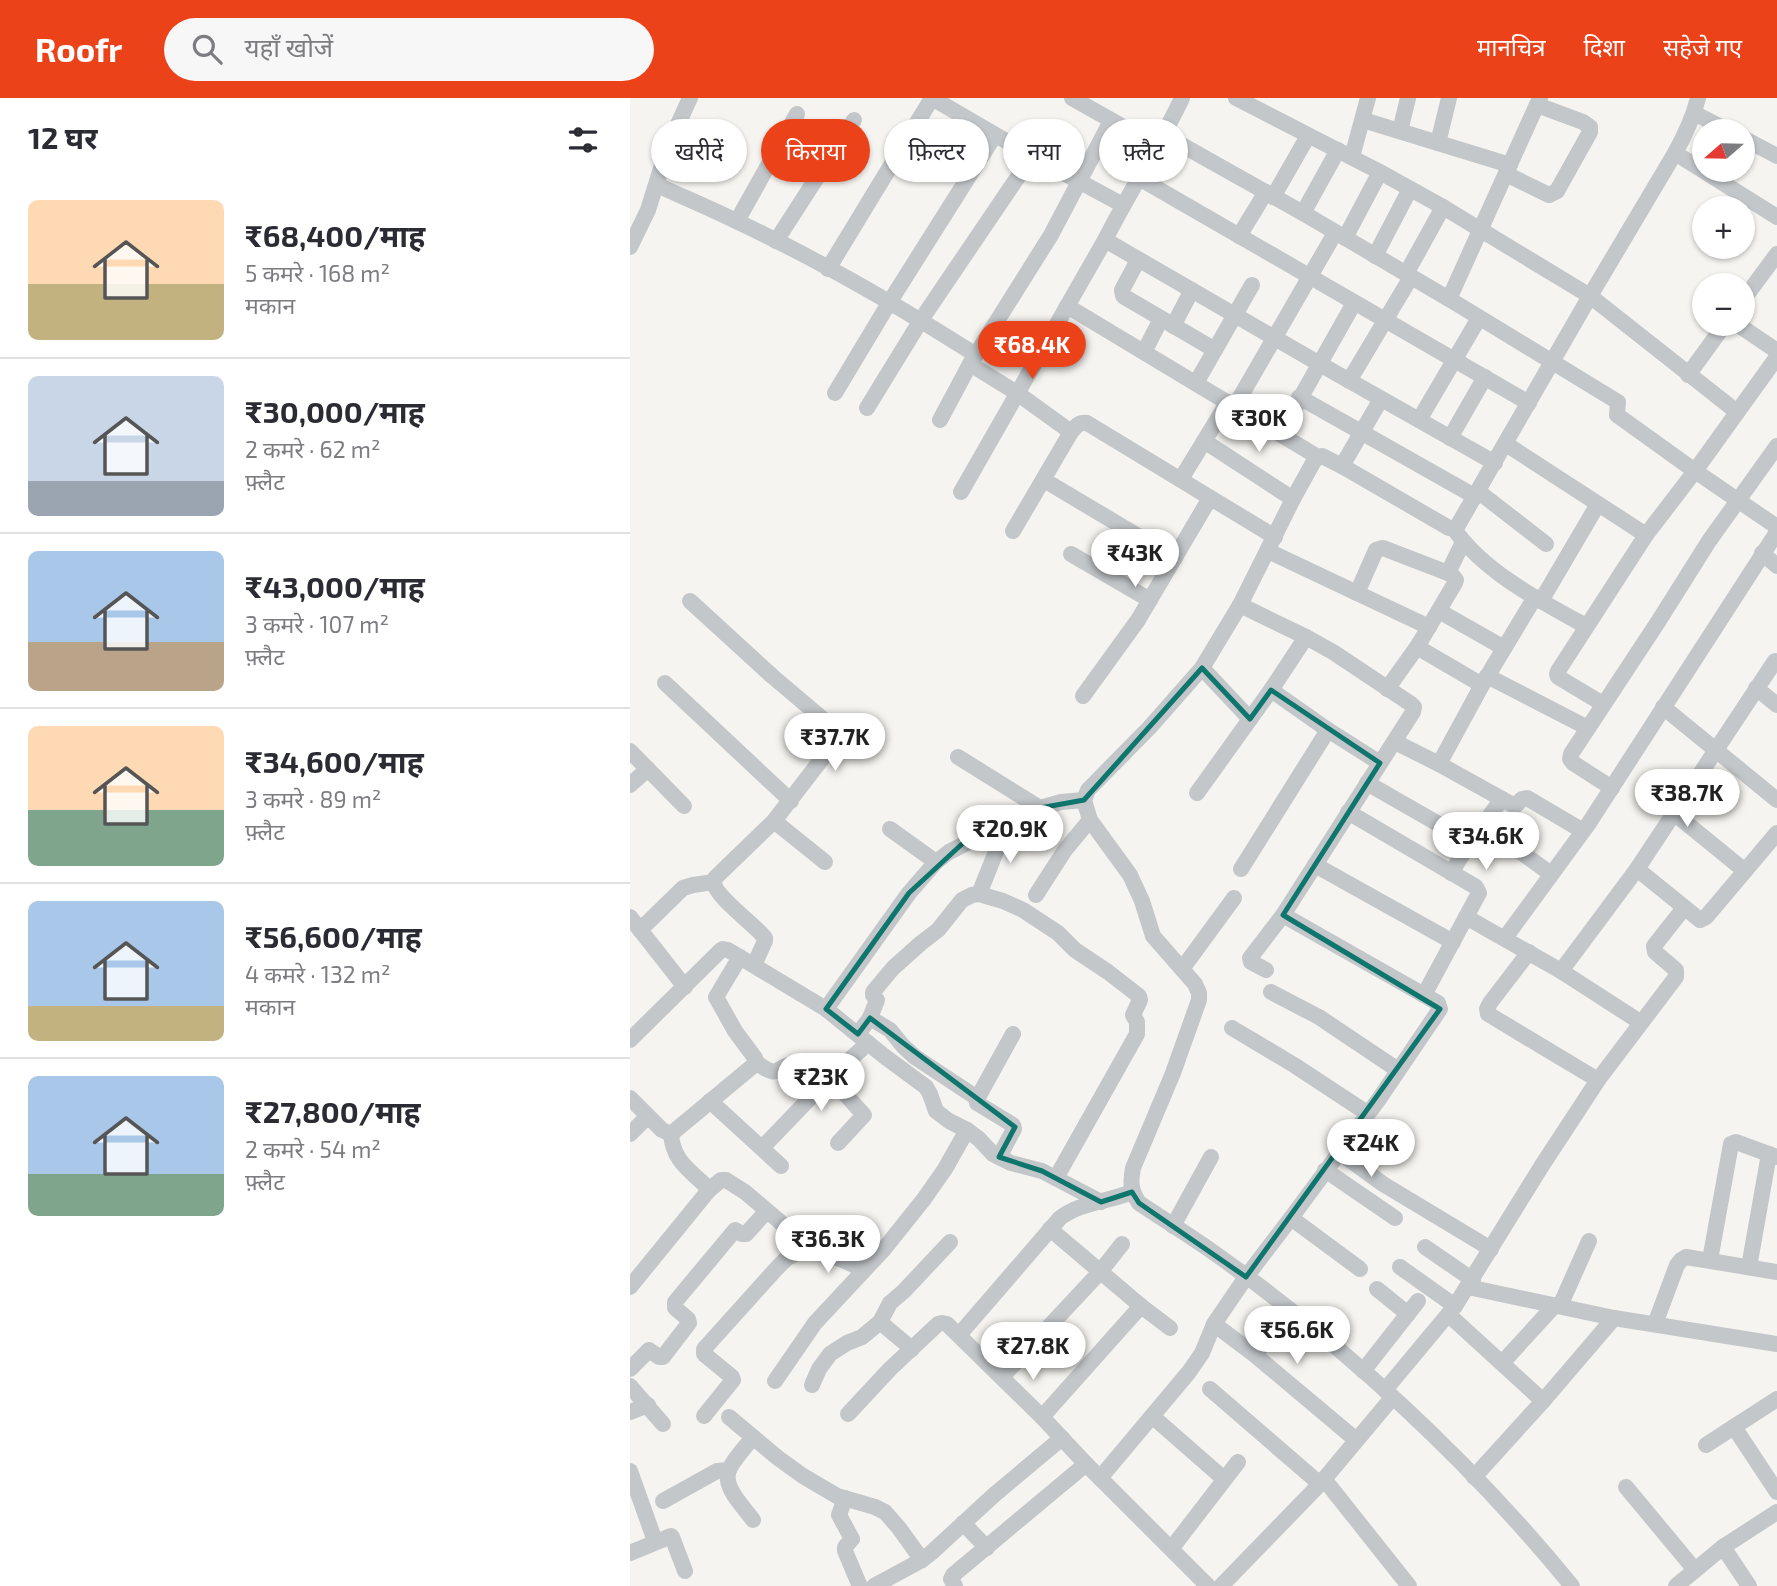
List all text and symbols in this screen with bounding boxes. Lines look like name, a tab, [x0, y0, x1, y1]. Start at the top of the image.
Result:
search box	[164, 18, 654, 81]
text: Roofr	[35, 29, 122, 69]
icon: search	[188, 30, 226, 68]
text: यहाँ खोजें	[244, 31, 333, 62]
text: मानचित्र	[1477, 32, 1546, 61]
text: दिशा	[1584, 32, 1625, 61]
text: सहेजे गए	[1663, 32, 1742, 61]
text: 12 घर	[28, 119, 98, 155]
chip: खरीदें	[651, 119, 747, 182]
chip: किराया	[761, 119, 870, 182]
chip: फ़िल्टर	[884, 119, 989, 182]
chip: नया	[1003, 119, 1085, 182]
chip: फ़्लैट	[1099, 119, 1188, 182]
north arrow	[1692, 119, 1755, 182]
map controls	[1692, 119, 1755, 336]
icon: filters	[564, 121, 602, 159]
button: +	[1692, 196, 1755, 259]
text: ₹68,400/माह	[245, 217, 425, 253]
icon: home	[84, 228, 168, 312]
text: 5 कमरे · 168 m²	[245, 259, 390, 287]
button: −	[1692, 273, 1755, 336]
text: मकान	[245, 291, 295, 319]
pin: ₹68.4K	[975, 322, 1089, 381]
text: ₹68.4K	[994, 330, 1070, 358]
text: ₹30,000/माह	[245, 393, 425, 429]
pin: ₹30K	[1218, 394, 1300, 454]
text: ₹30K	[1231, 403, 1287, 431]
icon: home	[84, 404, 168, 488]
text: 2 कमरे · 62 m²	[245, 435, 380, 463]
text: फ़्लैट	[245, 467, 285, 495]
pin: ₹43K	[1094, 530, 1176, 589]
text: ₹43K	[1107, 538, 1163, 566]
text: ₹43,000/माह	[245, 568, 425, 604]
icon: home	[84, 579, 168, 663]
text: 3 कमरे · 107 m²	[245, 610, 389, 638]
text: फ़्लैट	[245, 642, 285, 670]
pin: ₹37.7K	[778, 714, 892, 773]
text: ₹37.7K	[800, 722, 870, 750]
text: ₹34,600/माह	[245, 743, 424, 779]
icon: home	[84, 754, 168, 838]
pin: ₹38.7K	[1630, 770, 1744, 829]
text: ₹38.7K	[1651, 778, 1723, 806]
text: 3 कमरे · 89 m²	[245, 785, 381, 813]
pin: ₹20.9K	[953, 806, 1067, 865]
pin: ₹34.6K	[1429, 812, 1543, 872]
text: ₹20.9K	[972, 814, 1048, 842]
text: फ़्लैट	[245, 817, 285, 845]
text: ₹34.6K	[1448, 821, 1524, 849]
text: ₹56,600/माह	[245, 918, 422, 954]
icon: home	[84, 929, 168, 1013]
text: 4 कमरे · 132 m²	[245, 960, 390, 988]
text: मकान	[245, 992, 295, 1020]
pin: ₹23K	[780, 1054, 862, 1113]
text: ₹23K	[794, 1062, 848, 1090]
text: ₹27,800/माह	[245, 1093, 421, 1129]
icon: home	[84, 1104, 168, 1188]
pin: ₹24K	[1330, 1119, 1412, 1179]
text: ₹24K	[1343, 1128, 1399, 1156]
text: 2 कमरे · 54 m²	[245, 1135, 381, 1163]
text: फ़्लैट	[245, 1167, 285, 1195]
pin: ₹36.3K	[771, 1216, 885, 1275]
text: ₹36.3K	[791, 1224, 865, 1252]
pin: ₹56.6K	[1240, 1306, 1354, 1366]
text: ₹56.6K	[1260, 1315, 1334, 1343]
pin: ₹27.8K	[976, 1322, 1090, 1382]
text: ₹27.8K	[997, 1331, 1069, 1359]

